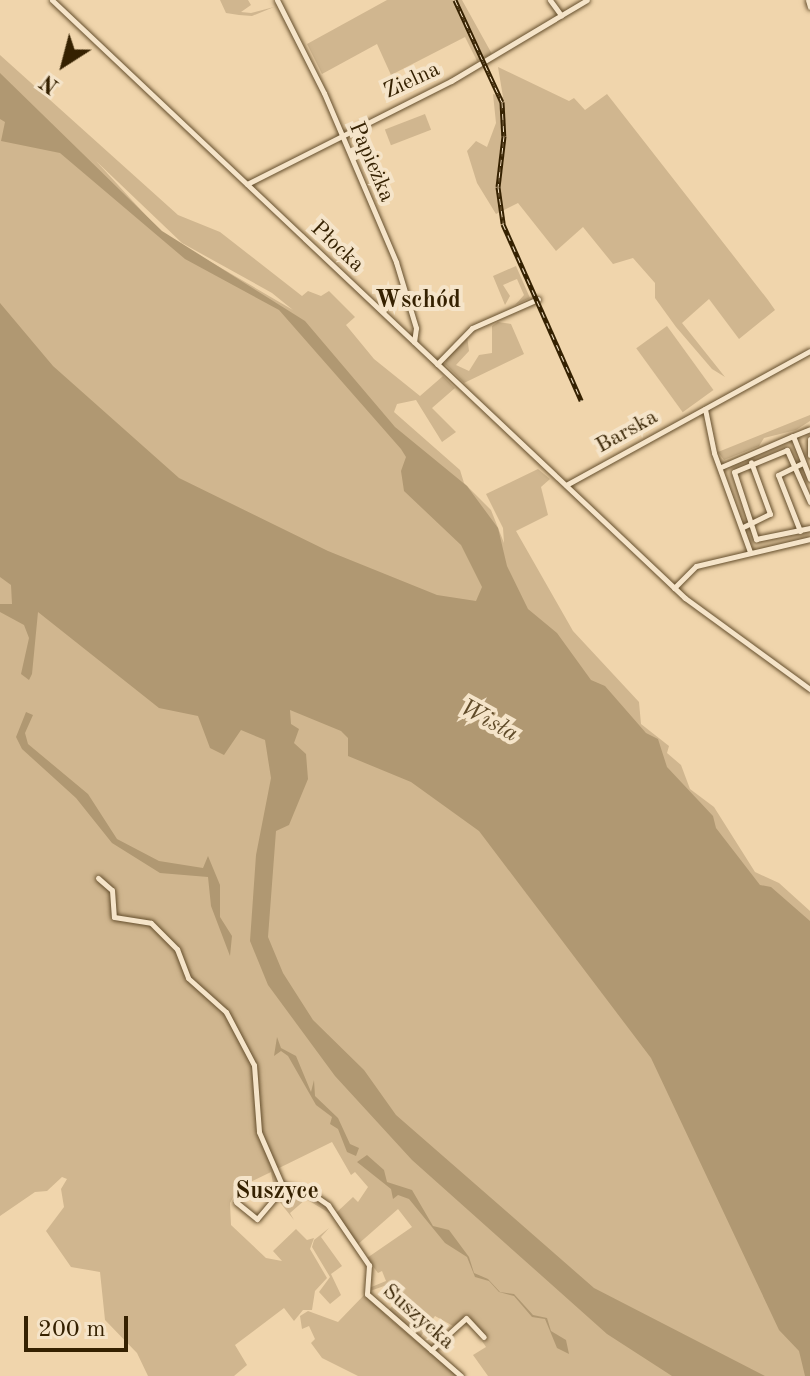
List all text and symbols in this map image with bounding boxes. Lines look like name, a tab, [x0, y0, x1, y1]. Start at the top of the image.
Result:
north arrow	[24, 24, 104, 104]
street label: Zielna	[380, 57, 444, 105]
text: N	[37, 70, 63, 97]
street label: Papieżka	[342, 118, 400, 206]
street label: Płocka	[305, 216, 369, 278]
district label: Wschód	[375, 288, 461, 316]
street label: Barska	[591, 404, 663, 460]
water label: Wisła	[453, 694, 523, 750]
district label: Suszyce	[235, 1179, 319, 1207]
street label: Suszycka	[376, 1278, 460, 1356]
scale bar	[28, 1300, 132, 1350]
text: 200 m	[38, 1318, 106, 1342]

